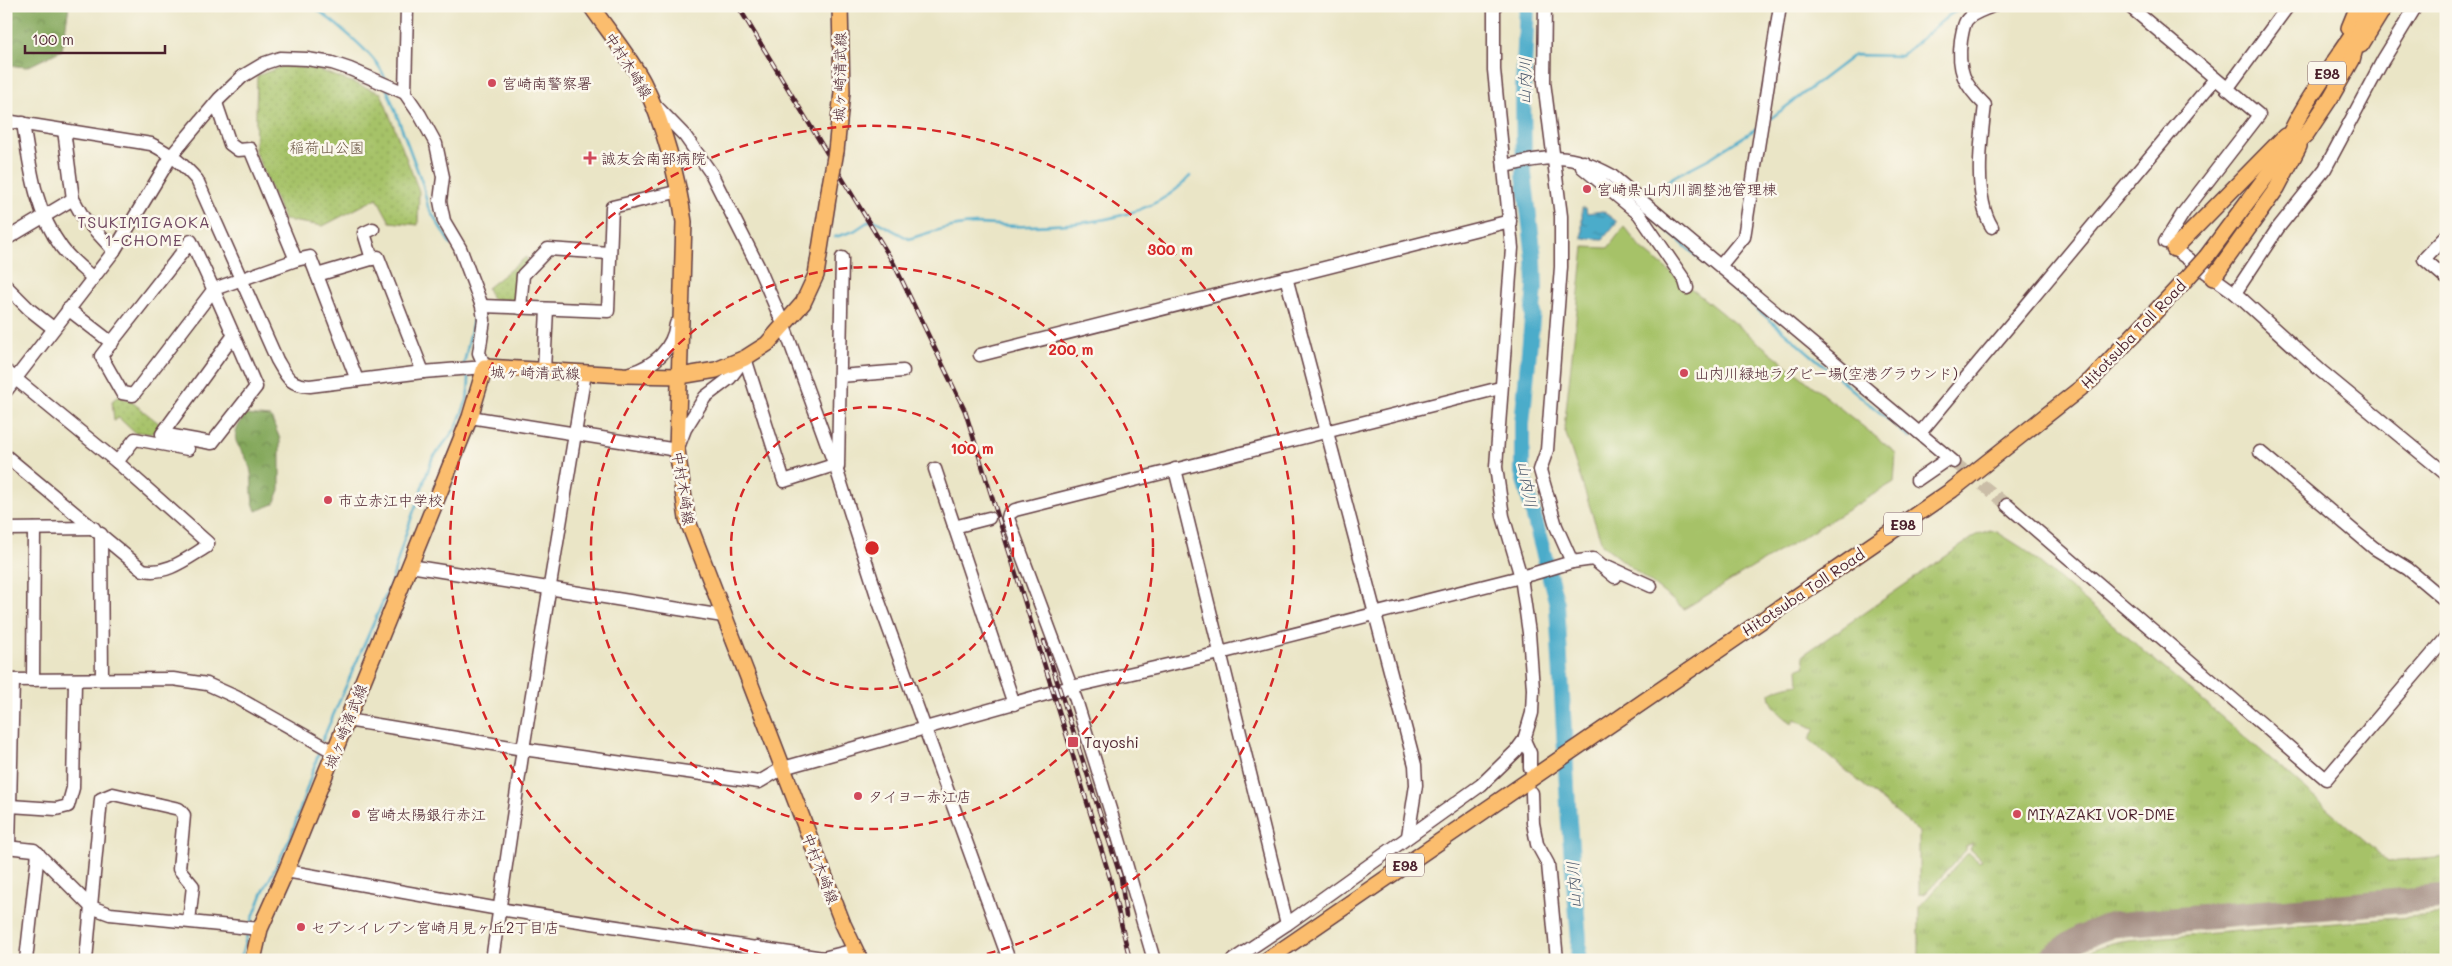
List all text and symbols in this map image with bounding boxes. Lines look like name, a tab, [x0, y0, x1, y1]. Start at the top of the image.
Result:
scale bar	[25, 22, 165, 54]
street label: 中村木崎線	[601, 28, 657, 102]
text: 100 m	[32, 29, 74, 49]
street label: 城ヶ崎清武線	[828, 32, 850, 122]
water label: 山内川	[1513, 57, 1535, 105]
road number: E98	[2308, 62, 2346, 84]
place label: 宮崎南警察署	[502, 73, 592, 93]
marker: 宮崎南警察署	[486, 77, 498, 89]
park label: 稲荷山公園	[289, 137, 365, 157]
place label: 誠友会南部病院	[601, 148, 706, 168]
marker: 誠友会南部病院	[583, 151, 597, 165]
place label: 宮崎県山内川調整池管理棟	[1597, 179, 1777, 199]
marker: 宮崎県山内川調整池管理棟	[1581, 183, 1593, 195]
district label: TSUKIMIGAOKA 1-CHOME	[77, 211, 211, 250]
text: 300 m	[1147, 239, 1193, 259]
street label: Hitotsuba Toll Road	[2076, 275, 2190, 393]
text: 200 m	[1049, 339, 1094, 359]
street label: 城ヶ崎清武線	[490, 361, 580, 383]
place label: 山内川緑地ラグビー場(空港グラウンド)	[1694, 363, 1958, 383]
marker: 山内川緑地ラグビー場(空港グラウンド)	[1678, 367, 1690, 379]
text: 100 m	[950, 438, 994, 458]
street label: 中村木崎線	[668, 449, 700, 527]
water label: 山内川	[1513, 459, 1543, 509]
place label: 市立赤江中学校	[338, 490, 443, 510]
marker: 市立赤江中学校	[322, 494, 334, 506]
road number: E98	[1884, 512, 1922, 536]
centre of rings	[863, 539, 881, 557]
street label: Hitotsuba Toll Road	[1738, 544, 1868, 640]
street label: 城ヶ崎清武線	[319, 681, 371, 771]
place label: Tayoshi	[1084, 732, 1139, 752]
marker: Tayoshi	[1066, 735, 1080, 749]
place label: タイヨー赤江店	[868, 786, 972, 806]
marker: タイヨー赤江店	[852, 790, 864, 802]
place label: 宮崎太陽銀行赤江	[366, 804, 486, 824]
place label: MIYAZAKI VOR-DME	[2027, 804, 2175, 824]
marker: 宮崎太陽銀行赤江	[350, 808, 362, 820]
marker: MIYAZAKI VOR-DME	[2011, 808, 2023, 820]
street label: 中村木崎線	[798, 829, 844, 907]
road number: E98	[1386, 854, 1424, 876]
water label: 山内川	[1561, 860, 1585, 910]
place label: セブンイレブン宮崎月見ヶ丘2丁目店	[311, 917, 559, 937]
marker: セブンイレブン宮崎月見ヶ丘2丁目店	[295, 921, 307, 933]

